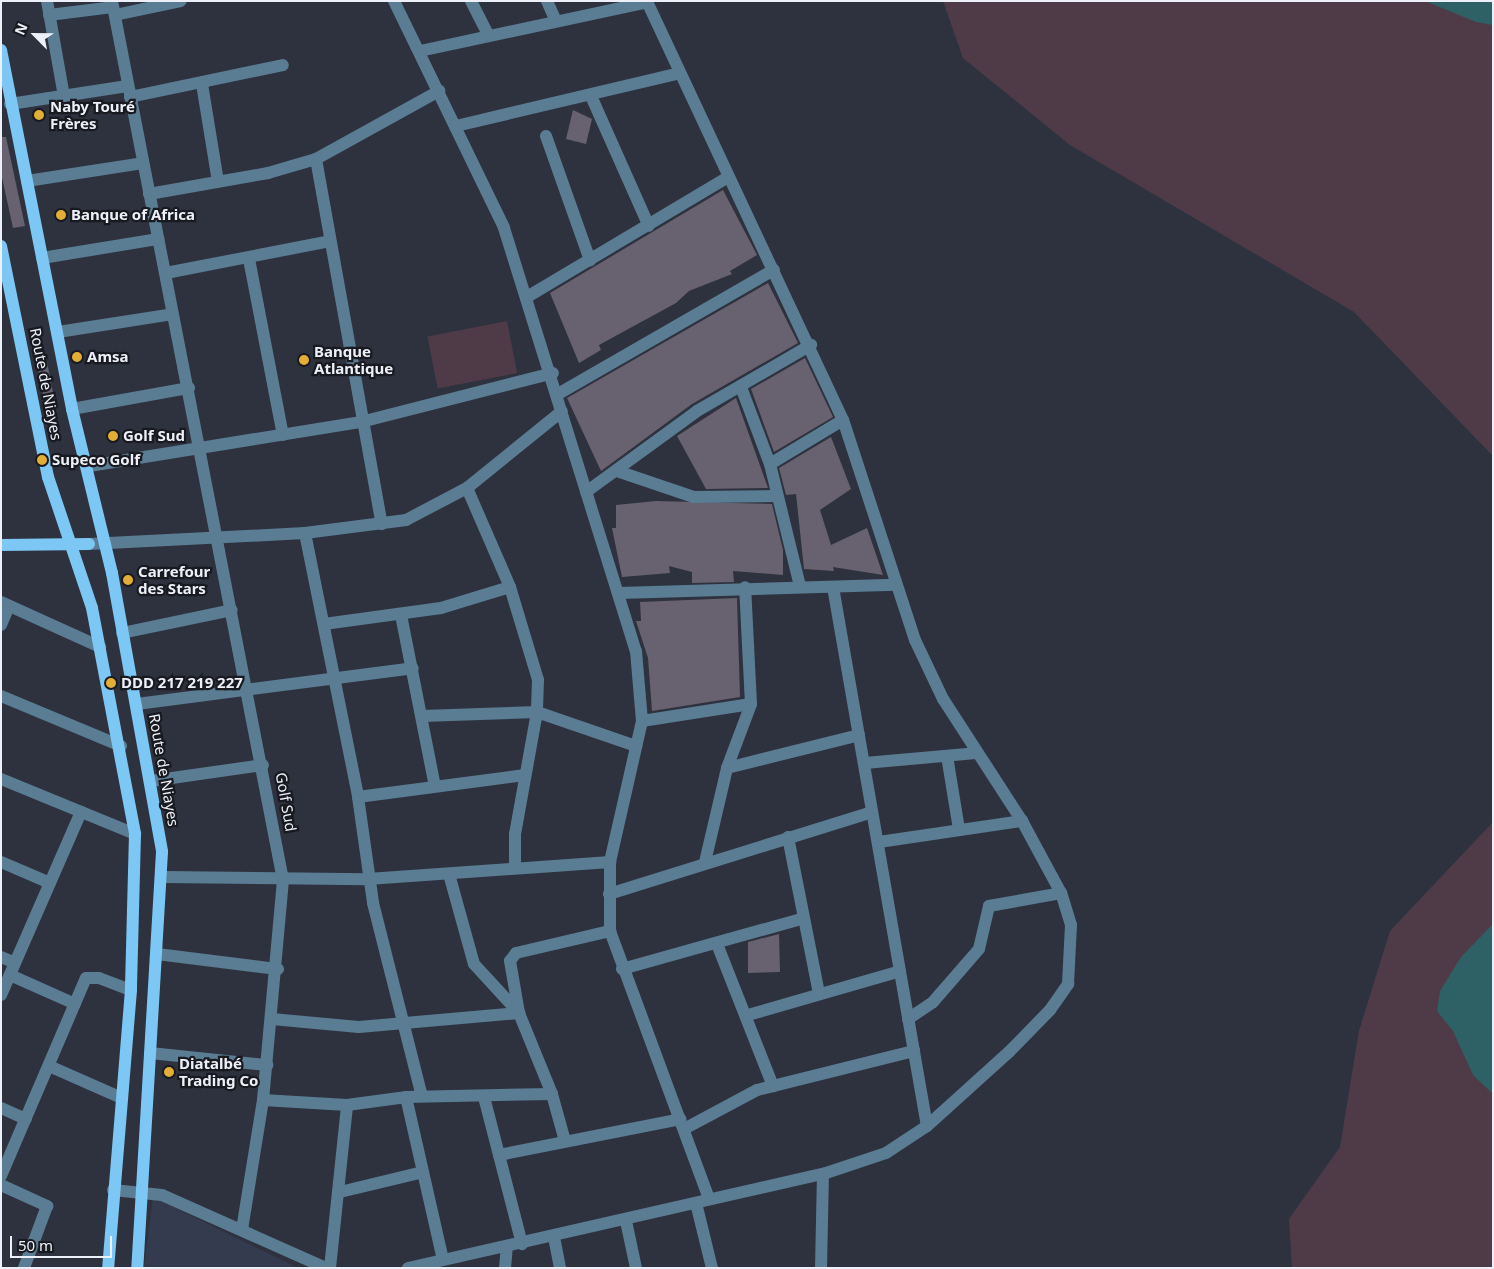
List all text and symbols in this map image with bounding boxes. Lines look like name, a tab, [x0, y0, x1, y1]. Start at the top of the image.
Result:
north arrow	[10, 10, 60, 60]
text: N	[10, 20, 32, 38]
place label: Naby Touré Frères	[50, 97, 135, 132]
marker: Naby Touré Frères	[32, 108, 46, 122]
place label: Banque of Africa	[71, 206, 195, 224]
marker: Banque of Africa	[55, 209, 67, 221]
street label: Route de Niayes	[26, 326, 66, 442]
place label: Banque Atlantique	[314, 342, 393, 377]
place label: Amsa	[87, 348, 129, 366]
marker: Amsa	[71, 351, 83, 363]
marker: Banque Atlantique	[298, 354, 310, 366]
place label: Golf Sud	[123, 427, 185, 445]
marker: Golf Sud	[107, 430, 119, 442]
place label: Supeco Golf	[52, 451, 140, 469]
marker: Supeco Golf	[36, 454, 48, 466]
place label: Carrefour des Stars	[138, 562, 210, 597]
marker: Carrefour des Stars	[122, 574, 134, 586]
place label: DDD 217 219 227	[121, 674, 243, 692]
marker: DDD 217 219 227	[105, 677, 117, 689]
street label: Route de Niayes	[145, 712, 183, 828]
street label: Golf Sud	[272, 771, 300, 833]
place label: Diatalbé Trading Co	[179, 1054, 258, 1089]
marker: Diatalbé Trading Co	[163, 1066, 175, 1078]
scale bar	[12, 1226, 115, 1258]
text: 50 m	[18, 1235, 53, 1255]

